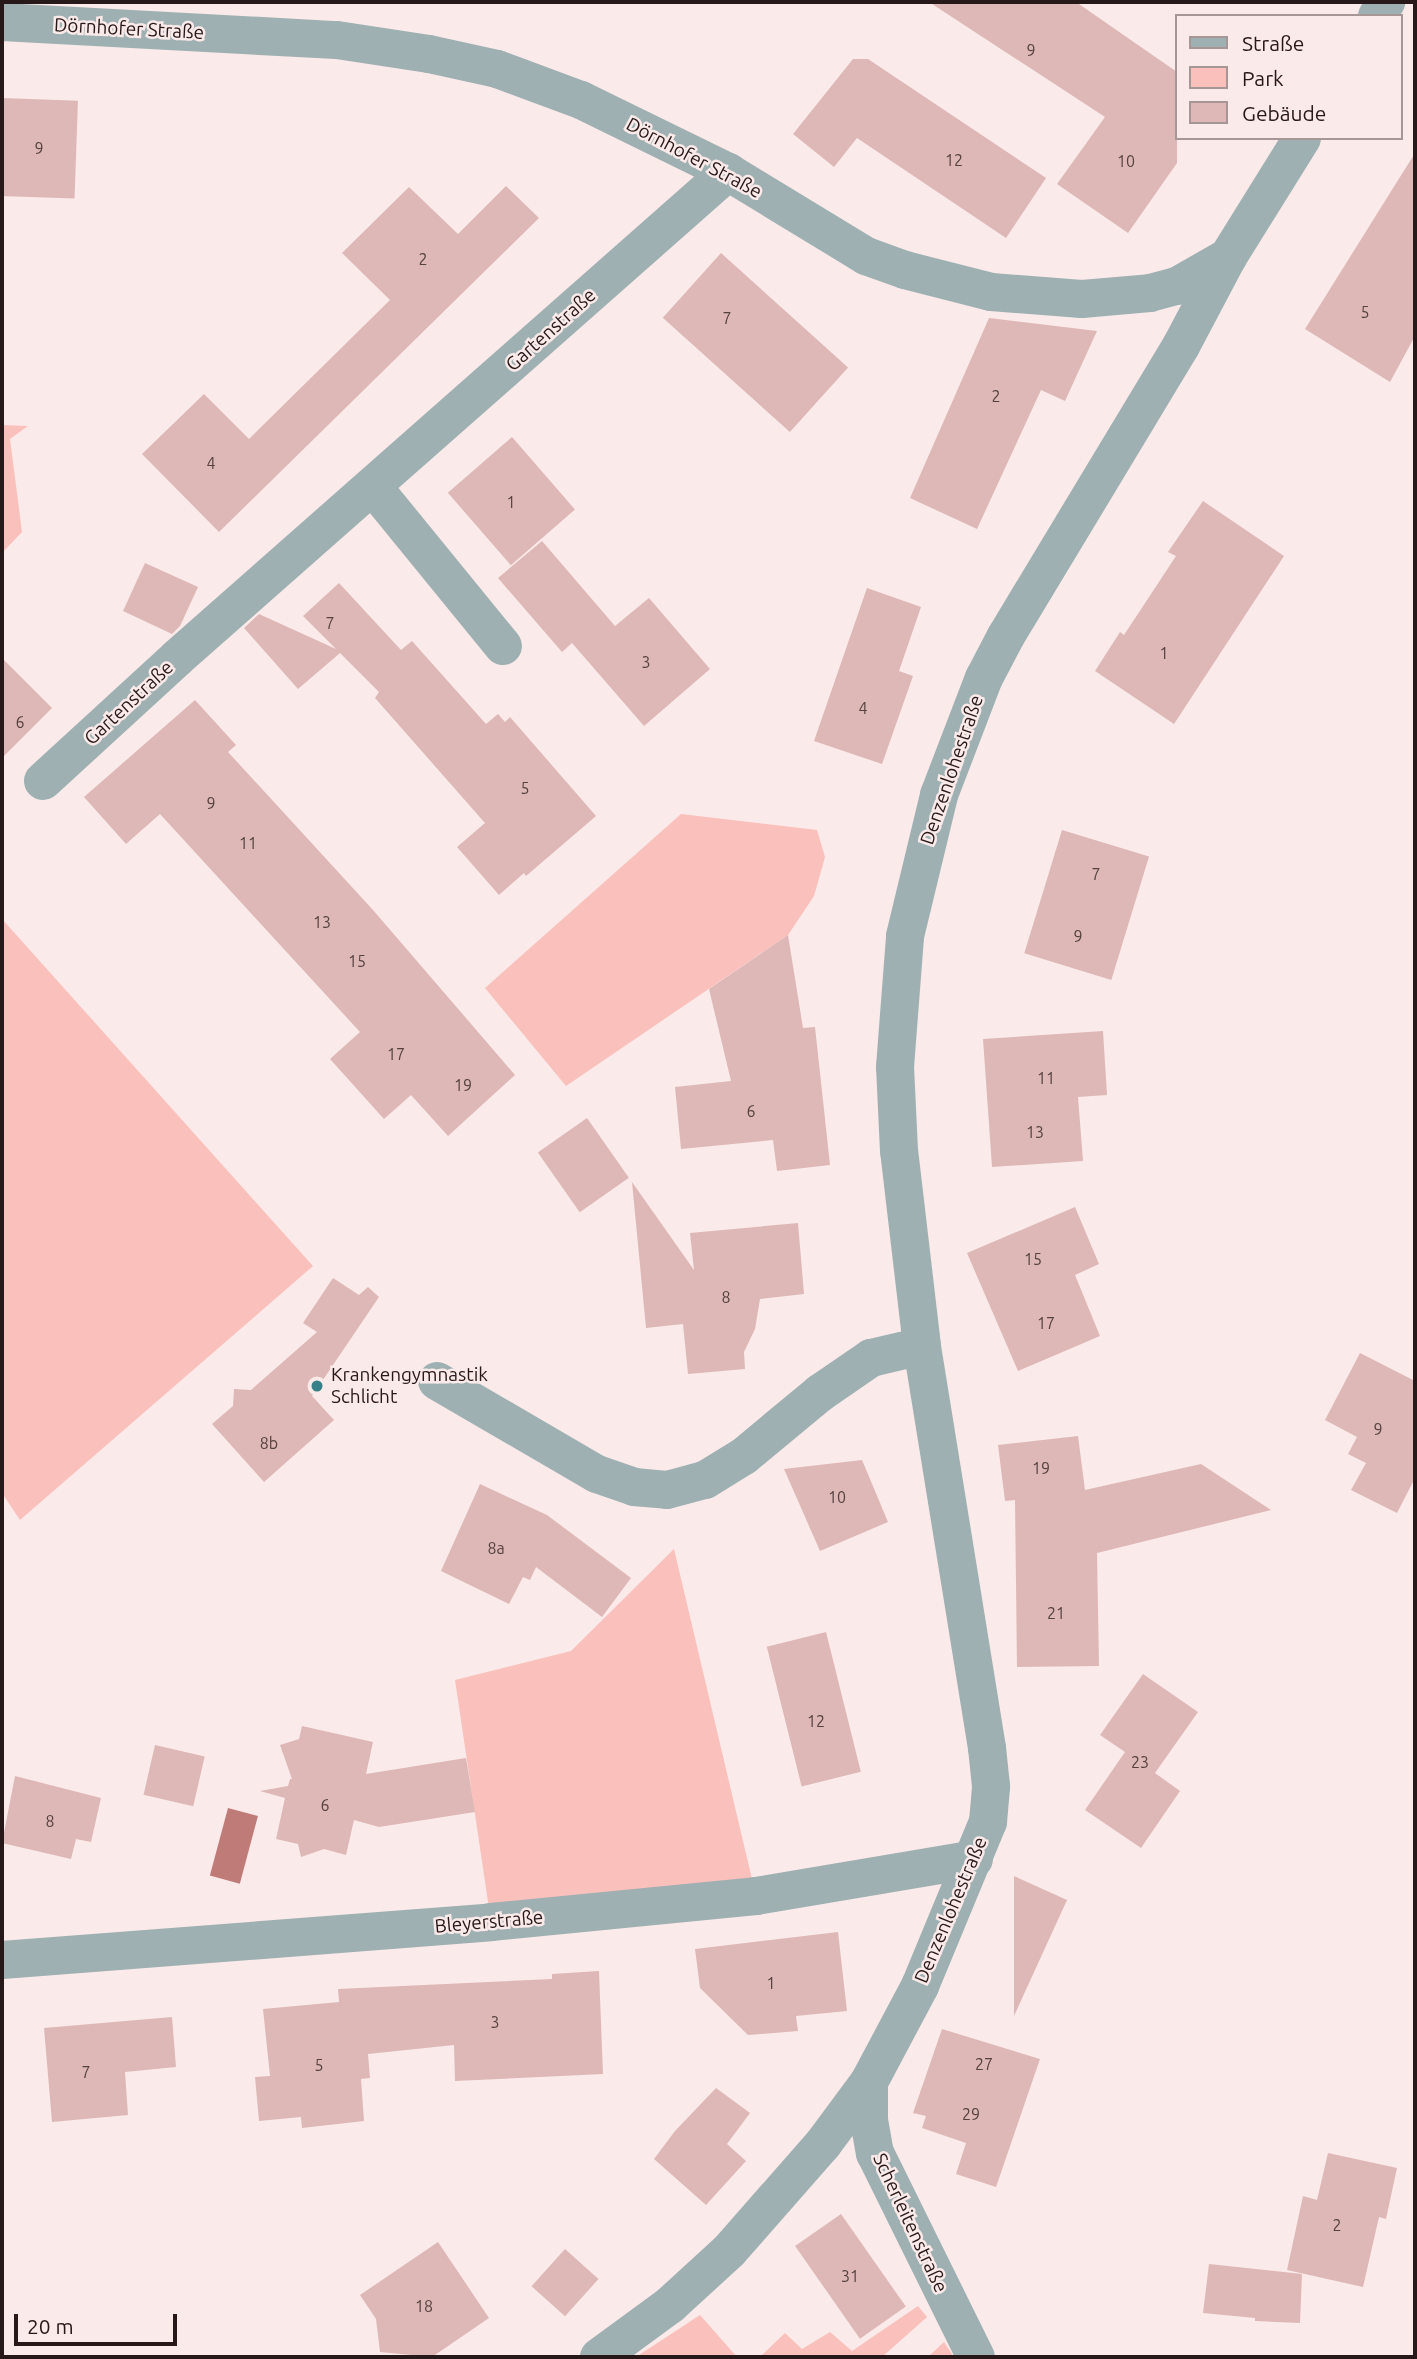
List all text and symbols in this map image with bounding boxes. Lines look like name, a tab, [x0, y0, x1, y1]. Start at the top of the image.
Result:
street label: Dörnhofer Straße	[53, 14, 205, 44]
legend	[1176, 14, 1403, 140]
text: Straße	[1242, 31, 1304, 55]
house number: 9	[1026, 40, 1036, 60]
text: Park	[1242, 66, 1284, 90]
text: Gebäude	[1242, 101, 1326, 125]
street label: Dörnhofer Straße	[622, 113, 766, 203]
house number: 9	[34, 138, 44, 158]
house number: 12	[945, 150, 963, 170]
house number: 10	[1117, 151, 1135, 171]
house number: 2	[418, 249, 428, 269]
street label: Gartenstraße	[501, 284, 601, 376]
house number: 5	[1360, 302, 1370, 322]
house number: 7	[722, 308, 732, 328]
house number: 2	[991, 386, 1001, 406]
house number: 4	[206, 453, 216, 473]
house number: 1	[506, 492, 516, 512]
house number: 7	[325, 613, 335, 633]
house number: 1	[1159, 643, 1169, 663]
house number: 3	[641, 652, 651, 672]
street label: Gartenstraße	[80, 656, 178, 750]
street label: Denzenlohestraße	[916, 692, 988, 848]
house number: 4	[858, 698, 868, 718]
house number: 6	[15, 712, 25, 732]
house number: 5	[520, 778, 530, 798]
house number: 9	[206, 793, 216, 813]
house number: 11	[239, 833, 257, 853]
house number: 7	[1091, 864, 1101, 884]
house number: 13	[313, 912, 331, 932]
house number: 9	[1073, 926, 1083, 946]
house number: 15	[348, 951, 366, 971]
house number: 17	[387, 1044, 405, 1064]
house number: 11	[1037, 1068, 1055, 1088]
house number: 19	[454, 1075, 472, 1095]
house number: 6	[746, 1101, 756, 1121]
house number: 13	[1026, 1122, 1044, 1142]
house number: 15	[1024, 1249, 1042, 1269]
house number: 8	[721, 1287, 731, 1307]
house number: 17	[1037, 1313, 1055, 1333]
place label: Krankengymnastik Schlicht	[331, 1364, 488, 1408]
marker: Krankengymnastik Schlicht	[309, 1378, 325, 1394]
house number: 9	[1373, 1419, 1383, 1439]
house number: 8b	[260, 1433, 278, 1453]
house number: 19	[1032, 1458, 1050, 1478]
house number: 10	[828, 1487, 846, 1507]
house number: 8a	[487, 1538, 505, 1558]
house number: 21	[1047, 1603, 1065, 1623]
house number: 12	[807, 1711, 825, 1731]
house number: 23	[1131, 1752, 1149, 1772]
house number: 6	[320, 1795, 330, 1815]
house number: 8	[45, 1811, 55, 1831]
street label: Denzenlohestraße	[910, 1833, 992, 1987]
street label: Bleyerstraße	[434, 1906, 544, 1938]
house number: 1	[766, 1973, 776, 1993]
house number: 3	[490, 2012, 500, 2032]
house number: 27	[975, 2054, 993, 2074]
house number: 5	[314, 2055, 324, 2075]
house number: 7	[81, 2062, 91, 2082]
house number: 29	[962, 2104, 980, 2124]
street label: Scherleitenstraße	[868, 2150, 952, 2296]
house number: 2	[1332, 2215, 1342, 2235]
house number: 31	[841, 2266, 859, 2286]
house number: 18	[415, 2296, 433, 2316]
scale bar	[18, 2300, 180, 2344]
text: 20 m	[27, 2314, 74, 2338]

